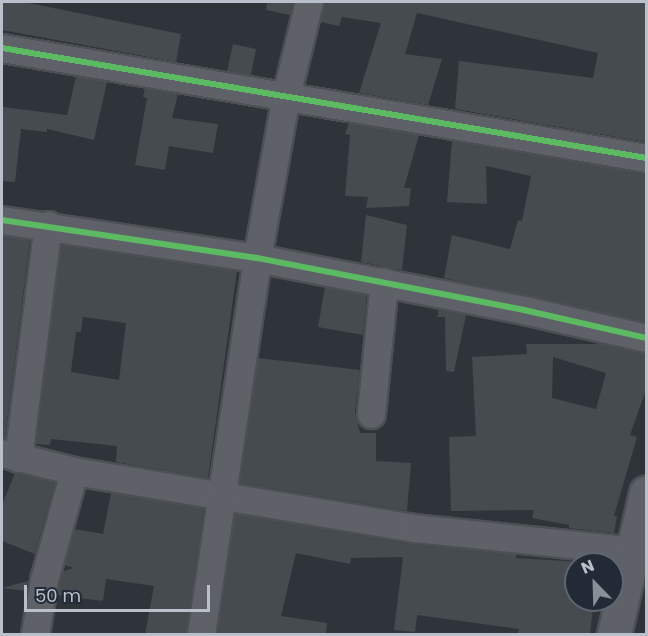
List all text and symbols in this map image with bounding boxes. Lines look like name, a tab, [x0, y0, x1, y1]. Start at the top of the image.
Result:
north arrow	[564, 552, 624, 612]
text: N	[578, 554, 598, 580]
scale bar	[27, 573, 213, 611]
text: 50 m	[35, 583, 81, 608]

